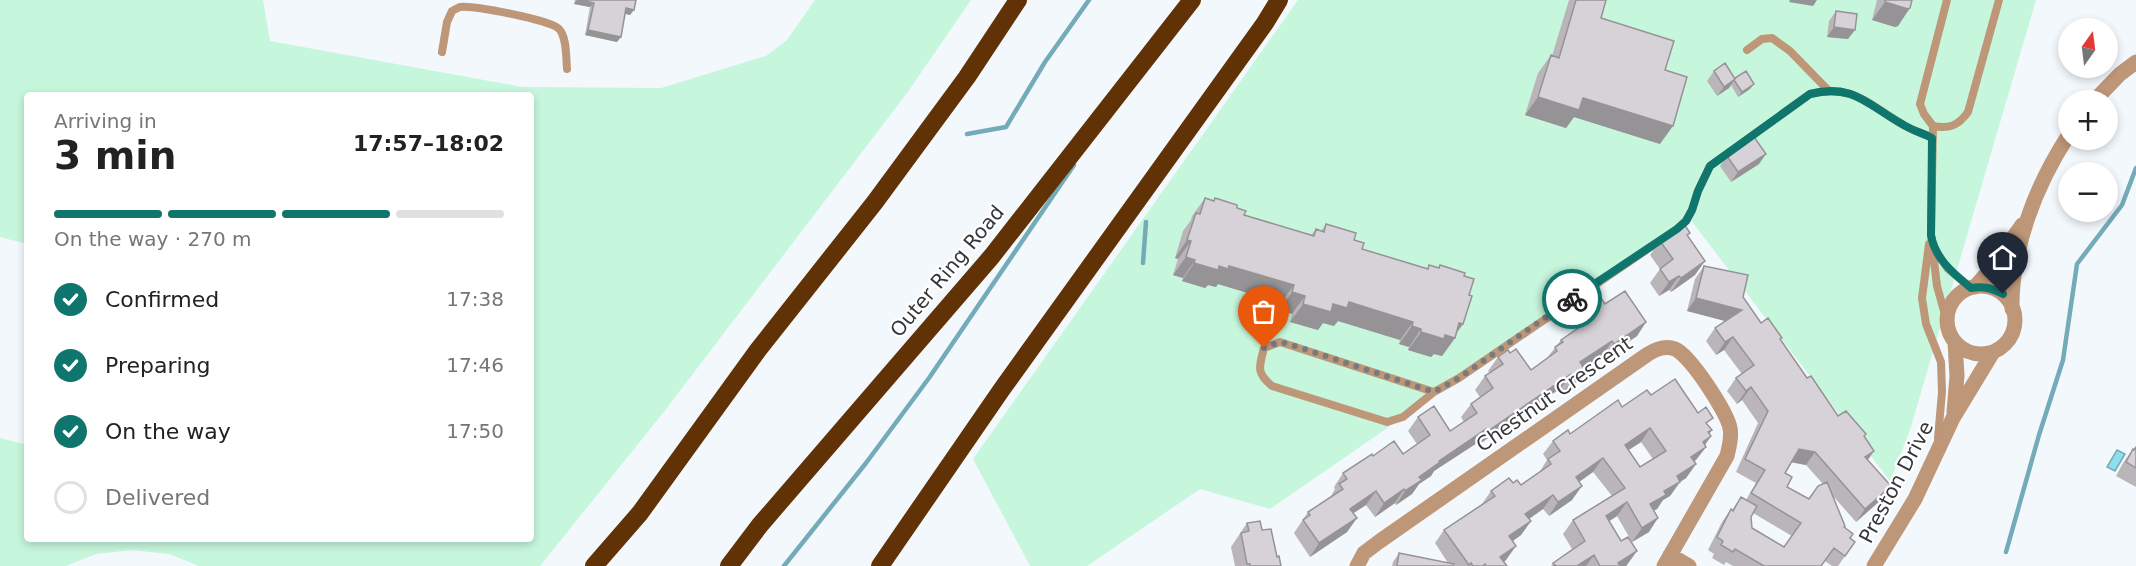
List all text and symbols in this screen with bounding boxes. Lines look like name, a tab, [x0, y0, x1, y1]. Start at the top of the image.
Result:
north arrow	[2058, 18, 2118, 78]
map controls	[2058, 18, 2118, 222]
button: +	[2058, 90, 2118, 150]
text: Arriving in	[54, 109, 157, 133]
text: 17:57–18:02	[353, 131, 504, 156]
text: 3 min	[54, 133, 176, 178]
button: −	[2058, 162, 2118, 222]
street label: Outer Ring Road	[885, 200, 1009, 342]
text: On the way · 270 m	[54, 227, 252, 251]
pin	[1977, 232, 2028, 294]
icon: home	[1986, 241, 2019, 274]
courier	[1542, 269, 1602, 329]
icon: check	[54, 283, 87, 316]
icon: bike	[1556, 283, 1589, 316]
pin	[1238, 286, 1289, 348]
text: Confirmed	[105, 287, 219, 312]
text: 17:38	[446, 287, 504, 311]
icon: bag	[1247, 295, 1280, 328]
street label: Chestnut Crescent	[1471, 331, 1637, 457]
icon: check	[54, 349, 87, 382]
text: Preparing	[105, 353, 211, 378]
text: 17:46	[446, 353, 504, 377]
icon: check	[54, 415, 87, 448]
street label: Preston Drive	[1854, 417, 1938, 547]
text: On the way	[105, 419, 231, 444]
text: 17:50	[446, 419, 504, 443]
text: Delivered	[105, 485, 210, 510]

